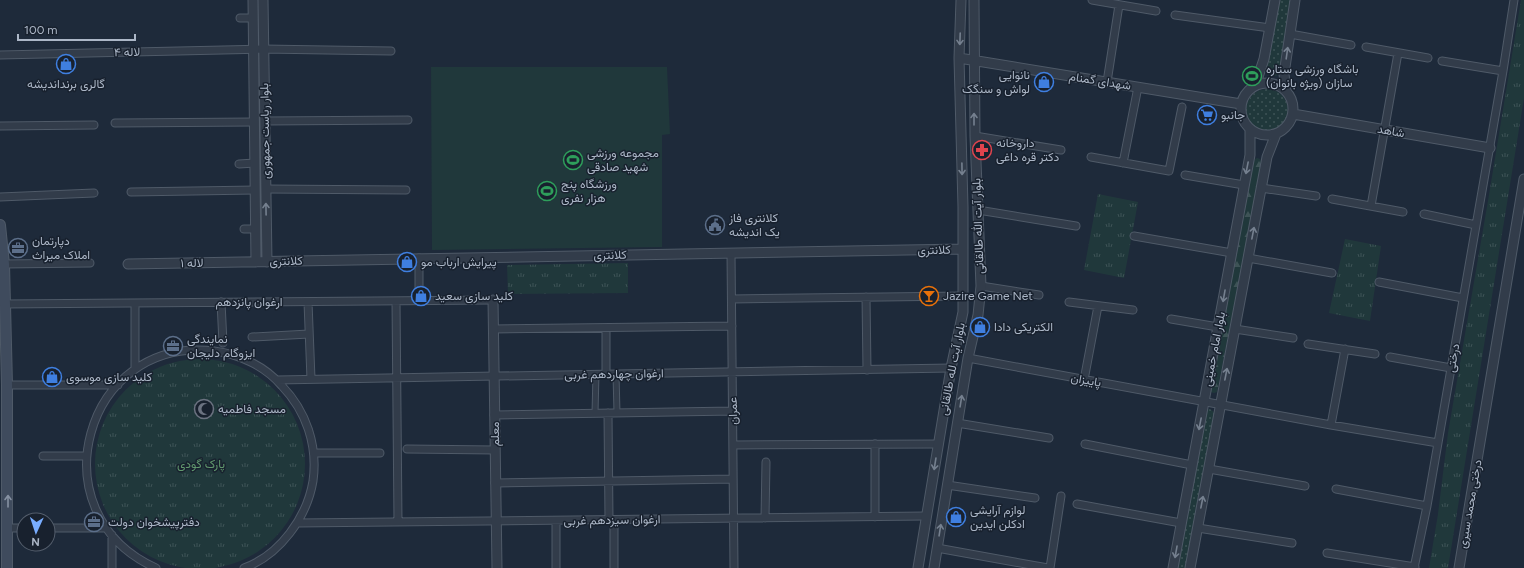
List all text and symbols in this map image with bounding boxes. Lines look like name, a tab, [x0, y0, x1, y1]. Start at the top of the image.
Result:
scale bar	[18, 16, 135, 42]
text: 100 m	[24, 23, 58, 37]
one-way arrow	[956, 32, 963, 45]
street label: لاله ۴	[114, 45, 140, 59]
one-way arrow	[1283, 46, 1291, 59]
shop icon: گالری برنداندیشه	[55, 53, 77, 75]
place label: باشگاه ورزشی ستاره سازان (ویژه بانوان)	[1266, 62, 1359, 91]
sports icon: باشگاه ورزشی ستاره سازان (ویژه بانوان)	[1241, 65, 1263, 87]
place label: نانوایی لواش و سنگک	[962, 68, 1030, 97]
street label: شهدای گمنام	[1068, 69, 1132, 94]
shop icon: نانوایی لواش و سنگک	[1033, 71, 1055, 93]
place label: گالری برنداندیشه	[27, 77, 105, 92]
street label: بلوار ریاست جمهوری	[257, 83, 274, 179]
supermarket icon: جانبو	[1196, 104, 1218, 126]
place label: جانبو	[1221, 108, 1245, 123]
one-way arrow	[970, 113, 978, 126]
street label: شاهد	[1376, 122, 1406, 140]
place label: داروخانه دکتر قره داغی	[996, 136, 1059, 165]
pharmacy icon: داروخانه دکتر قره داغی	[971, 139, 993, 161]
place label: مجموعه ورزشی شهید صادقی	[587, 146, 659, 175]
sports icon: مجموعه ورزشی شهید صادقی	[562, 149, 584, 171]
one-way arrow	[958, 162, 966, 175]
one-way arrow	[1243, 162, 1251, 175]
place label: ورزشگاه پنج هزار نفری	[561, 177, 617, 206]
street label: بلوار آیت الله طالقانی	[969, 178, 988, 274]
sports icon: ورزشگاه پنج هزار نفری	[536, 180, 558, 202]
one-way arrow	[262, 203, 270, 216]
place label: کلانتری فاز یک اندیشه	[728, 211, 780, 239]
public building icon: کلانتری فاز یک اندیشه	[704, 214, 726, 236]
one-way arrow	[1249, 227, 1257, 240]
place label: دپارتمان املاک میراث	[32, 234, 90, 263]
office icon: دپارتمان املاک میراث	[7, 237, 29, 259]
street label: کلانتری	[917, 243, 951, 258]
street label: کلانتری	[593, 248, 627, 263]
shop icon: پیرایش ارباب مو	[396, 251, 418, 273]
street label: کلانتری	[269, 254, 303, 269]
place label: پیرایش ارباب مو	[421, 255, 497, 270]
street label: لاله ۱	[180, 256, 204, 270]
shop icon: کلید سازی سعید	[410, 285, 432, 307]
bar icon: Jazire Game Net	[918, 285, 940, 307]
place label: کلید سازی سعید	[435, 289, 513, 304]
place label: Jazire Game Net	[943, 289, 1033, 303]
one-way arrow	[1220, 289, 1228, 302]
street label: ارغوان پانزدهم	[215, 295, 283, 310]
street label: بلوار امام خمینی	[1200, 310, 1229, 388]
shop icon: الکتریکی دادا	[969, 316, 991, 338]
place label: الکتریکی دادا	[994, 320, 1053, 335]
street label: بلوار آیت لله طالقانی	[936, 321, 969, 417]
place label: نمایندگی ایزوگام دلیجان	[187, 332, 255, 361]
office icon: نمایندگی ایزوگام دلیجان	[162, 335, 184, 357]
street label: درختی	[1444, 342, 1463, 374]
shop icon: کلید سازی موسوی	[41, 366, 63, 388]
street label: ارغوان چهاردهم غربی	[564, 366, 664, 383]
one-way arrow	[1222, 368, 1230, 381]
place label: کلید سازی موسوی	[66, 370, 152, 385]
street label: پاییزان	[1070, 370, 1102, 391]
one-way arrow	[957, 395, 965, 408]
street label: عمران	[726, 397, 741, 425]
mosque icon: مسجد فاطمیه	[193, 398, 215, 420]
place label: مسجد فاطمیه	[218, 402, 286, 416]
one-way arrow	[1196, 417, 1204, 430]
street label: معلم	[488, 422, 503, 446]
park label: پارک گودی	[177, 457, 225, 472]
one-way arrow	[931, 457, 939, 470]
street label: درختی محمد سیری	[1455, 458, 1486, 550]
one-way arrow	[4, 495, 12, 508]
one-way arrow	[1199, 496, 1207, 509]
place label: لوازم آرایشی ادکلن ایدین	[970, 503, 1025, 532]
shop icon: لوازم آرایشی ادکلن ایدین	[945, 506, 967, 528]
office icon: دفترپیشخوان دولت	[83, 511, 105, 533]
north arrow	[16, 512, 56, 552]
street label: ارغوان سیزدهم غربی	[563, 512, 661, 529]
place label: دفترپیشخوان دولت	[108, 515, 200, 530]
one-way arrow	[936, 523, 944, 536]
text: N	[31, 535, 40, 548]
one-way arrow	[1172, 545, 1180, 558]

